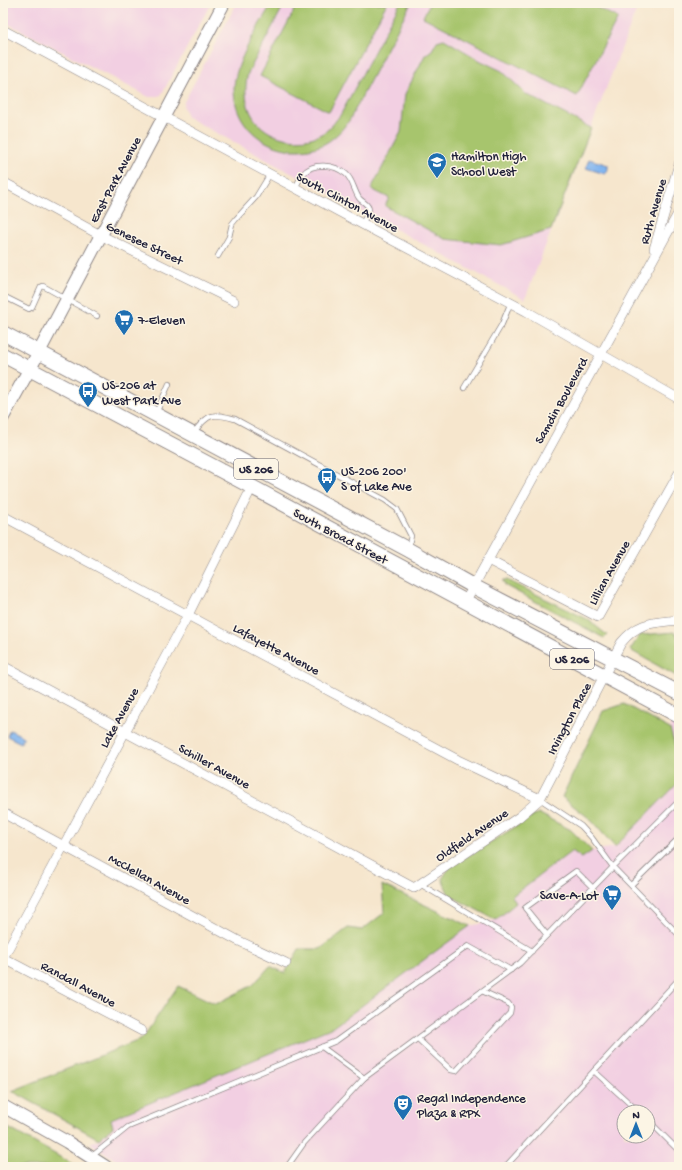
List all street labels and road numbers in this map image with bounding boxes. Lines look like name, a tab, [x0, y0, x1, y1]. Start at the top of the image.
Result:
street label: East Park Avenue	[87, 134, 145, 226]
street label: South Clinton Avenue	[293, 170, 401, 237]
street label: Ruth Avenue	[638, 177, 671, 246]
street label: Genesee Street	[103, 219, 186, 270]
street label: Samdin Boulevard	[532, 354, 593, 447]
road number: US 206	[234, 459, 278, 479]
street label: South Broad Street	[290, 506, 391, 569]
street label: Lillian Avenue	[586, 538, 634, 608]
street label: Lafayette Avenue	[230, 621, 322, 679]
road number: US 206	[550, 649, 594, 669]
street label: Irvington Place	[545, 680, 596, 758]
street label: Lake Avenue	[97, 685, 143, 751]
street label: Schiller Avenue	[175, 741, 252, 793]
street label: Oldfield Avenue	[433, 806, 512, 866]
street label: McClellan Avenue	[105, 851, 193, 909]
street label: Randall Avenue	[38, 959, 118, 1011]

